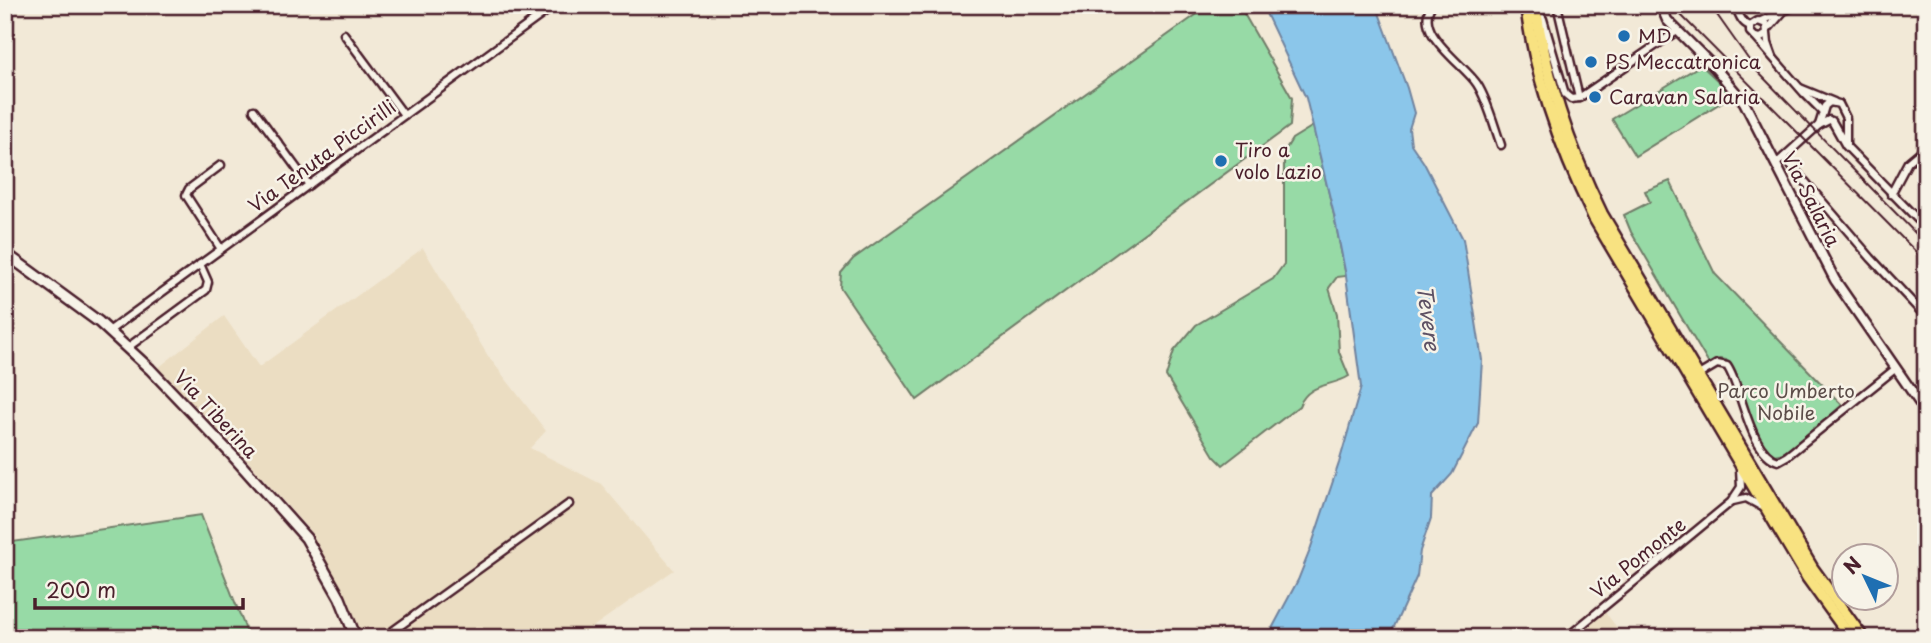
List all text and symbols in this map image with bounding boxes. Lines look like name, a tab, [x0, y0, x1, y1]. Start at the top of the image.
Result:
place label: MD	[1638, 21, 1672, 49]
marker: MD	[1616, 28, 1632, 44]
place label: PS Meccatronica	[1605, 47, 1761, 75]
marker: PS Meccatronica	[1583, 54, 1599, 70]
place label: Caravan Salaria	[1609, 82, 1760, 110]
marker: Caravan Salaria	[1587, 89, 1603, 105]
street label: Via Tenuta Piccirilli	[242, 92, 401, 218]
place label: Tiro a volo Lazio	[1235, 135, 1322, 185]
street label: Via Salaria	[1776, 146, 1848, 251]
marker: Tiro a volo Lazio	[1213, 153, 1229, 169]
water label: Tevere	[1410, 283, 1450, 354]
street label: Via Tiberina	[168, 363, 265, 464]
park label: Parco Umberto Nobile	[1717, 376, 1855, 426]
street label: Via Pomonte	[1584, 510, 1691, 604]
north arrow	[1829, 542, 1899, 612]
text: N	[1836, 550, 1867, 580]
scale bar	[35, 566, 243, 610]
text: 200 m	[46, 573, 116, 605]

